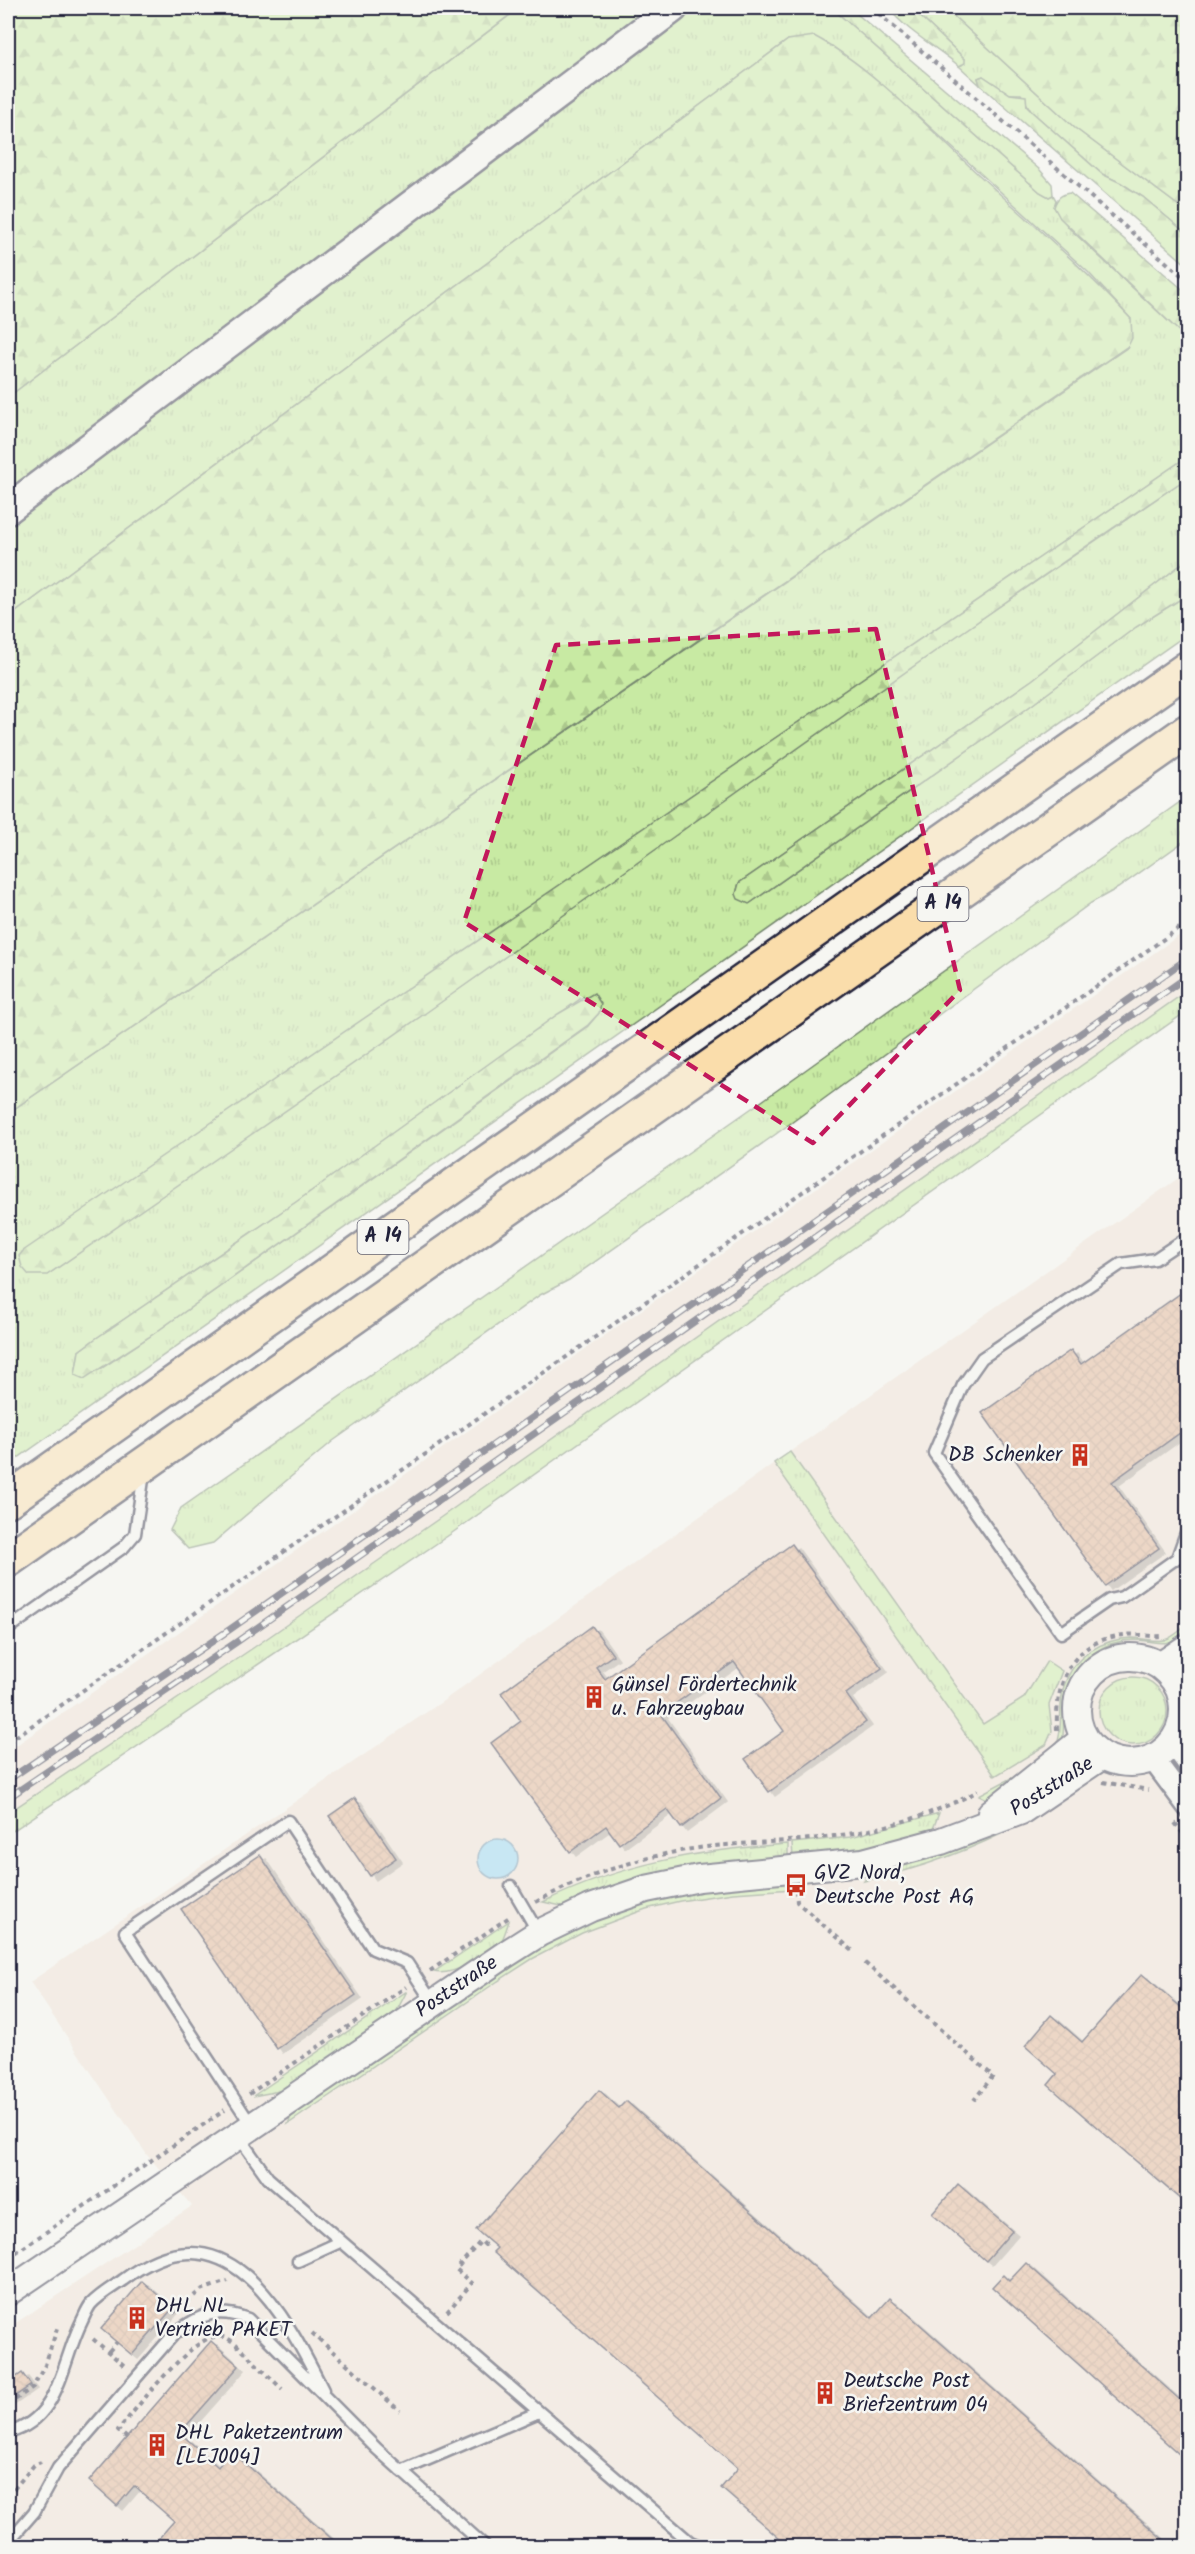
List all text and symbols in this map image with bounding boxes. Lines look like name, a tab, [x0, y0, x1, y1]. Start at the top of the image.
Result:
road number: A 14	[918, 887, 968, 921]
road number: A 14	[358, 1220, 409, 1254]
place label: DB Schenker	[948, 1439, 1063, 1472]
building icon: DB Schenker	[1067, 1442, 1093, 1468]
place label: Günsel Fördertechnik u. Fahrzeugbau	[612, 1669, 797, 1726]
building icon: Günsel Fördertechnik u. Fahrzeugbau	[581, 1684, 607, 1710]
street label: Poststraße	[1004, 1748, 1101, 1826]
place label: GVZ Nord, Deutsche Post AG	[814, 1857, 975, 1914]
bus stop icon: GVZ Nord, Deutsche Post AG	[783, 1872, 809, 1898]
street label: Poststraße	[409, 1947, 505, 2027]
place label: DHL NL Vertrieb PAKET	[155, 2290, 293, 2347]
building icon: DHL NL Vertrieb PAKET	[124, 2305, 150, 2331]
place label: Deutsche Post Briefzentrum 04	[843, 2365, 988, 2422]
building icon: Deutsche Post Briefzentrum 04	[812, 2380, 838, 2406]
place label: DHL Paketzentrum [LEJ004]	[175, 2417, 343, 2474]
building icon: DHL Paketzentrum [LEJ004]	[144, 2432, 170, 2458]

